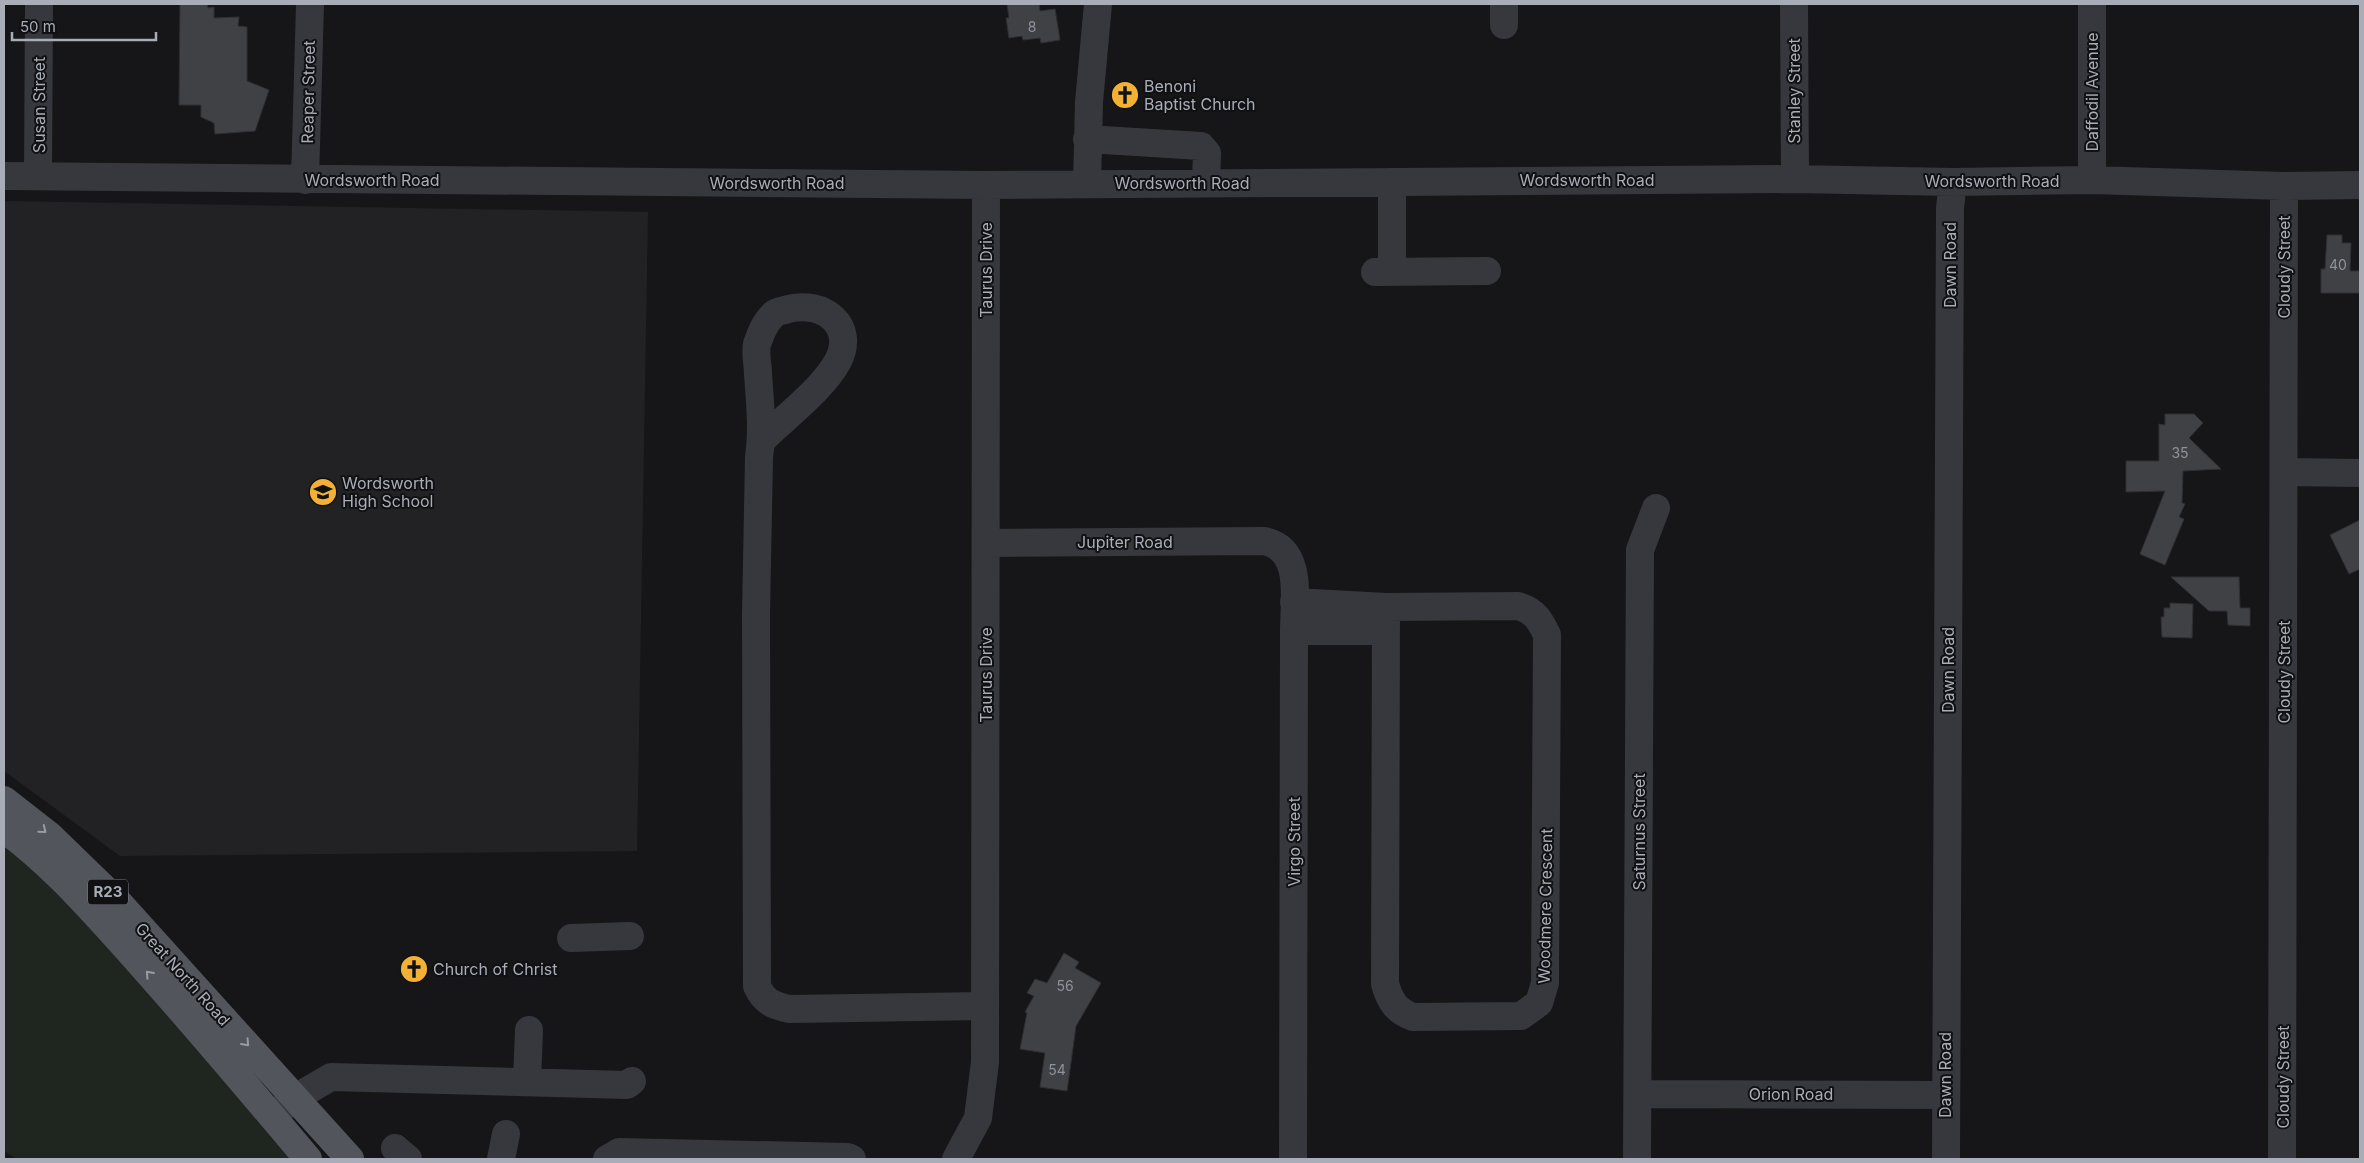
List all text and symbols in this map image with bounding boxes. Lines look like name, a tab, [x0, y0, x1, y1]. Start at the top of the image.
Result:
scale bar	[12, 10, 156, 42]
text: 50 m	[20, 17, 56, 36]
house number: 8	[1028, 18, 1036, 35]
street label: Daffodil Avenue	[2082, 32, 2102, 152]
street label: Stanley Street	[1784, 38, 1804, 144]
street label: Reaper Street	[297, 40, 319, 144]
street label: Susan Street	[29, 57, 49, 153]
place label: Benoni Baptist Church	[1144, 76, 1256, 114]
church icon: Benoni Baptist Church	[1110, 80, 1140, 110]
street label: Wordsworth Road	[304, 170, 440, 190]
street label: Wordsworth Road	[1519, 170, 1655, 190]
street label: Wordsworth Road	[1924, 171, 2060, 191]
street label: Wordsworth Road	[709, 173, 845, 193]
street label: Wordsworth Road	[1114, 173, 1250, 193]
street label: Cloudy Street	[2274, 215, 2294, 319]
street label: Taurus Drive	[976, 222, 996, 318]
street label: Dawn Road	[1940, 222, 1960, 308]
house number: 40	[2329, 256, 2347, 273]
house number: 35	[2171, 444, 2189, 461]
place label: Wordsworth High School	[342, 473, 434, 511]
school or university icon: Wordsworth High School	[308, 477, 338, 507]
street label: Jupiter Road	[1077, 532, 1173, 552]
street label: Cloudy Street	[2274, 620, 2294, 724]
street label: Taurus Drive	[976, 627, 996, 723]
street label: Dawn Road	[1938, 627, 1958, 713]
street label: Saturnus Street	[1629, 773, 1649, 891]
street label: Virgo Street	[1284, 797, 1304, 887]
one-way arrow	[37, 824, 46, 833]
street label: Woodmere Crescent	[1534, 828, 1556, 984]
road number: R23	[88, 880, 128, 904]
street label: Great North Road	[132, 918, 234, 1030]
church icon: Church of Christ	[399, 954, 429, 984]
place label: Church of Christ	[433, 959, 557, 979]
one-way arrow	[146, 970, 155, 979]
house number: 56	[1056, 977, 1074, 994]
street label: Cloudy Street	[2273, 1025, 2293, 1129]
street label: Dawn Road	[1935, 1032, 1955, 1118]
one-way arrow	[240, 1037, 249, 1046]
house number: 54	[1048, 1061, 1066, 1078]
street label: Orion Road	[1749, 1084, 1833, 1104]

